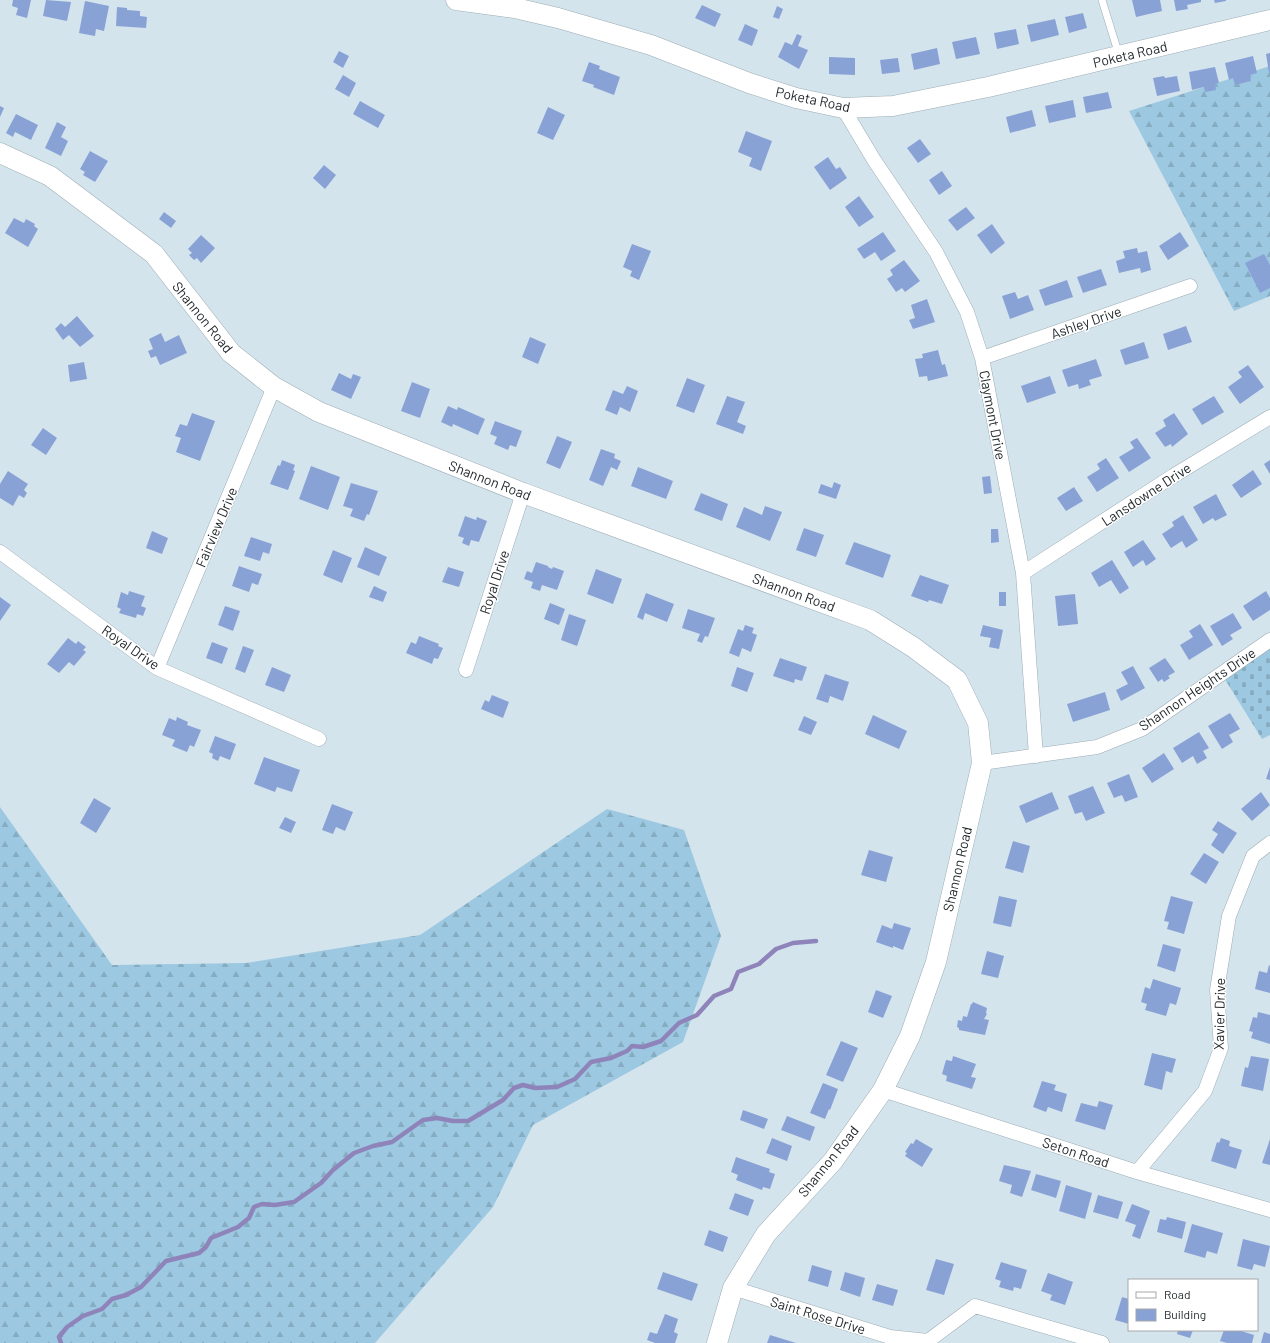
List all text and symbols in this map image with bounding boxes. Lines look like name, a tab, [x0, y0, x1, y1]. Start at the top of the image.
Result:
street label: Poketa Road	[1091, 37, 1169, 71]
street label: Poketa Road	[774, 83, 852, 115]
street label: Shannon Road	[169, 278, 237, 356]
street label: Ashley Drive	[1048, 302, 1124, 342]
street label: Claymont Drive	[976, 369, 1010, 461]
street label: Shannon Road	[446, 457, 534, 503]
street label: Lansdowne Drive	[1098, 459, 1194, 529]
street label: Fairview Drive	[192, 484, 240, 570]
street label: Royal Drive	[476, 548, 512, 616]
street label: Shannon Road	[750, 569, 838, 615]
street label: Royal Drive	[99, 621, 163, 673]
street label: Shannon Heights Drive	[1135, 644, 1259, 734]
street label: Shannon Road	[939, 825, 975, 913]
street label: Xavier Drive	[1210, 978, 1228, 1050]
street label: Shannon Road	[794, 1122, 862, 1200]
street label: Seton Road	[1040, 1133, 1112, 1171]
legend	[1128, 1279, 1258, 1331]
text: Road	[1164, 1287, 1191, 1301]
street label: Saint Rose Drive	[768, 1292, 868, 1338]
text: Building	[1164, 1307, 1206, 1321]

